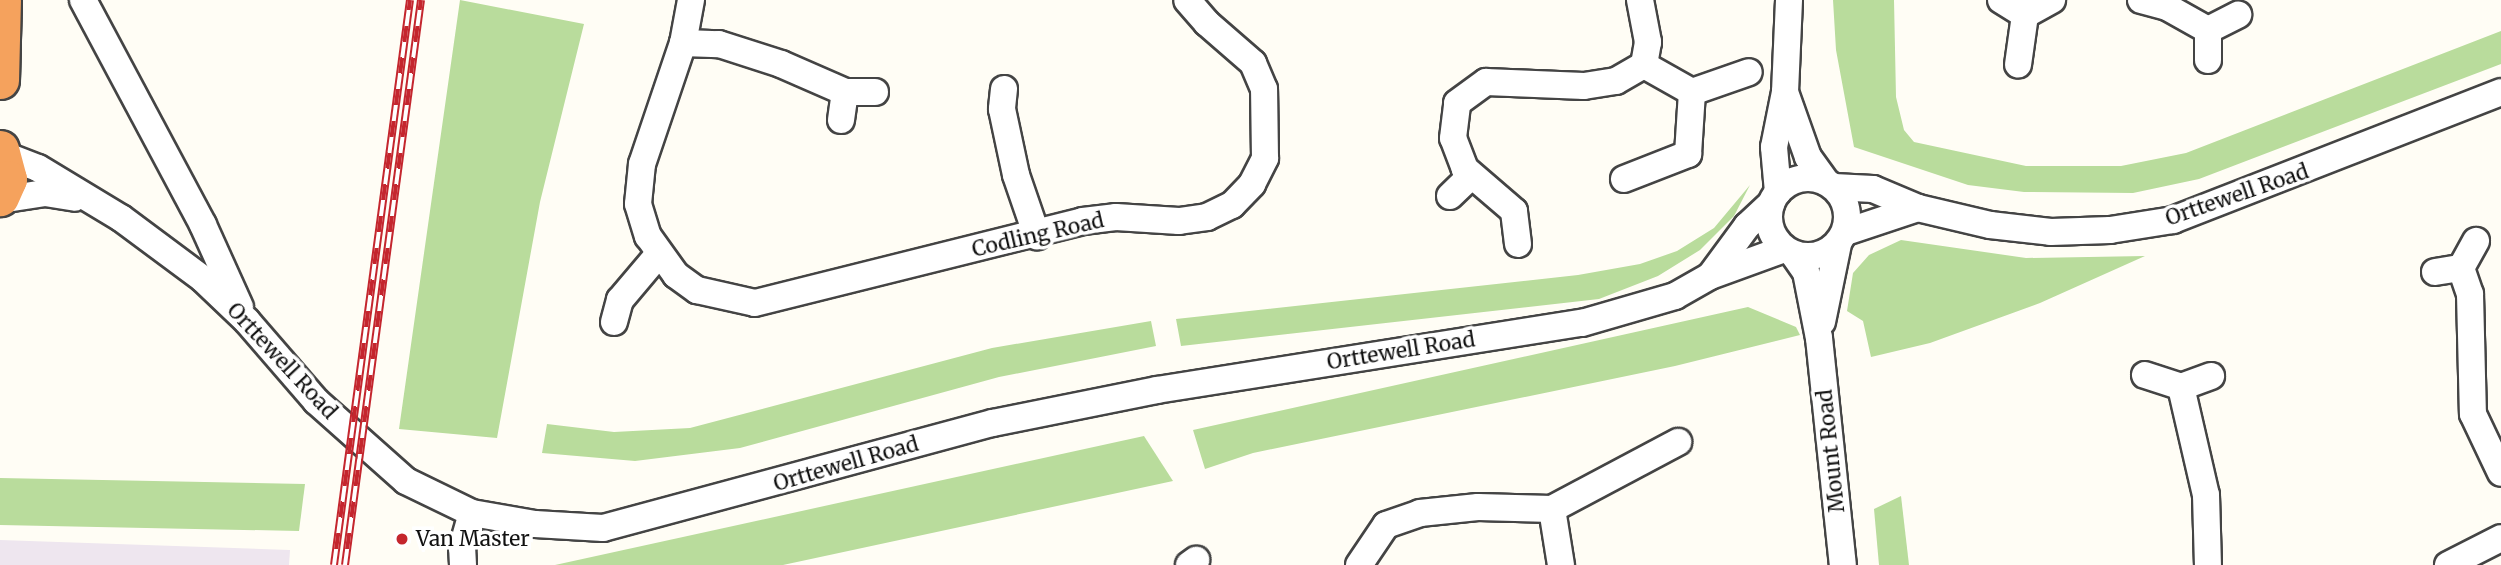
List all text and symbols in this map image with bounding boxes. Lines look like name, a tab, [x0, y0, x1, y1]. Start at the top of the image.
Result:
street label: Orttewell Road	[2162, 159, 2312, 231]
street label: Codling Road	[970, 208, 1106, 262]
street label: Orttewell Road	[222, 298, 342, 424]
street label: Orttewell Road	[1325, 327, 1477, 375]
street label: Mount Road	[1812, 388, 1850, 514]
street label: Orttewell Road	[771, 431, 921, 497]
place label: Van Master	[416, 526, 530, 552]
marker: Van Master	[394, 531, 410, 547]

